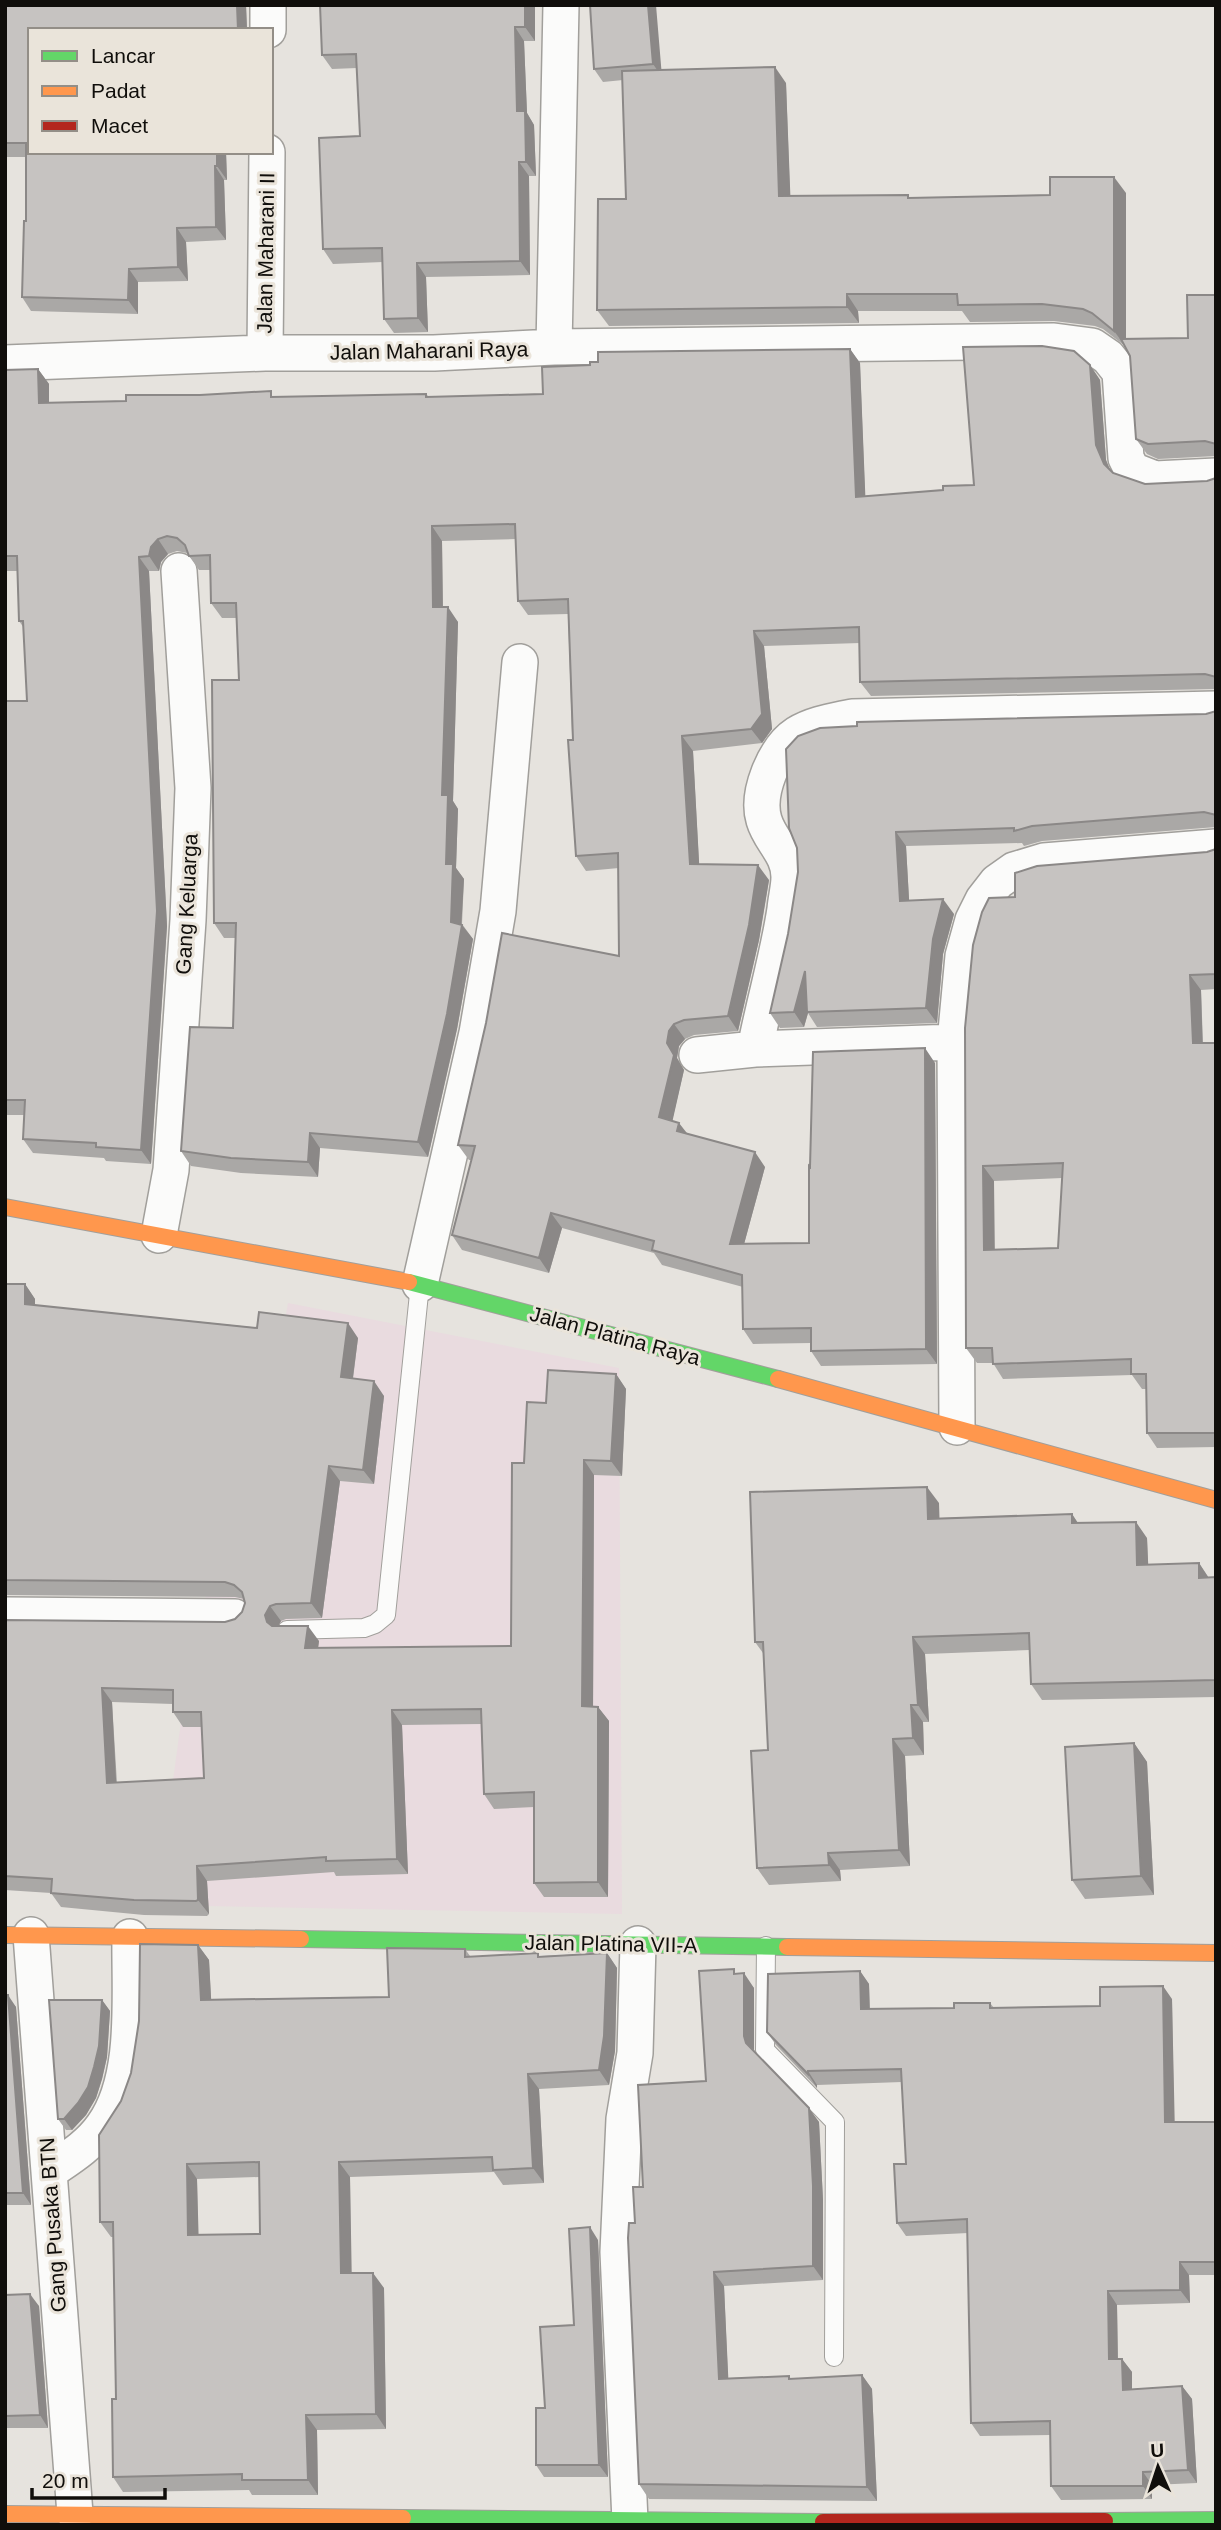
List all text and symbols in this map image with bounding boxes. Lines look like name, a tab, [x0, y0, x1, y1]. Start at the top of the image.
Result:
legend	[28, 28, 273, 154]
text: Lancar	[91, 44, 155, 67]
text: Padat	[91, 79, 146, 102]
text: Macet	[91, 114, 148, 137]
street label: Jalan Maharani II	[253, 172, 278, 334]
street label: Jalan Maharani Raya	[330, 337, 529, 364]
street label: Gang Keluarga	[171, 833, 202, 975]
street label: Jalan Platina Raya	[528, 1302, 703, 1369]
street label: Jalan Platina VII-A	[524, 1930, 698, 1957]
street label: Gang Pusaka BTN	[35, 2137, 70, 2313]
north arrow	[1123, 2432, 1193, 2502]
text: U	[1150, 2440, 1165, 2461]
scale bar	[32, 2456, 164, 2500]
text: 20 m	[42, 2469, 89, 2492]

